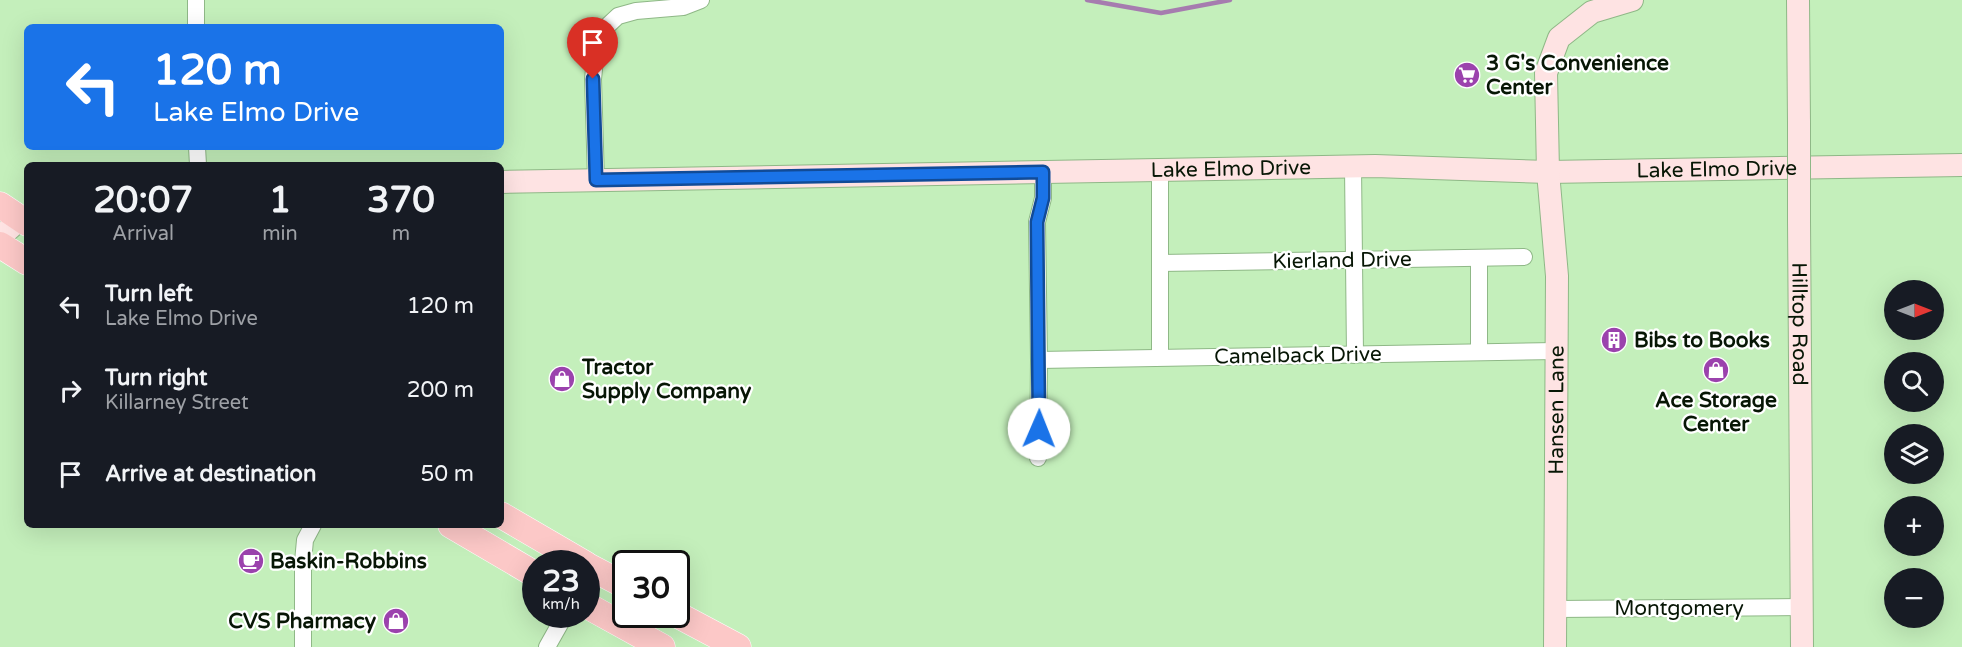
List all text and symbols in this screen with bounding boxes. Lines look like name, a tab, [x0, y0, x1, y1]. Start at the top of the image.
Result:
pin	[567, 17, 618, 79]
icon: arrive	[576, 26, 609, 59]
text: 120 m	[153, 45, 282, 96]
icon: left	[54, 48, 132, 126]
place label: 3 G's Convenience Center	[1486, 51, 1669, 100]
supermarket icon: 3 G's Convenience Center	[1452, 60, 1482, 90]
text: Lake Elmo Drive	[153, 96, 359, 129]
street label: Lake Elmo Drive	[1150, 155, 1311, 183]
street label: Lake Elmo Drive	[1636, 156, 1797, 184]
text: 20:07	[93, 179, 193, 222]
text: 1	[269, 179, 291, 222]
text: 370	[367, 179, 435, 222]
text: Arrival	[112, 222, 174, 246]
text: min	[262, 222, 298, 246]
text: m	[392, 222, 410, 246]
street label: Kierland Drive	[1272, 247, 1412, 274]
street label: Hilltop Road	[1786, 262, 1812, 386]
north arrow	[1884, 280, 1944, 340]
map controls	[1884, 280, 1944, 628]
text: Turn left	[105, 281, 193, 307]
icon: left	[54, 290, 87, 323]
text: 120 m	[407, 293, 474, 319]
text: Lake Elmo Drive	[105, 307, 258, 331]
building icon: Bibs to Books	[1599, 325, 1629, 355]
place label: Bibs to Books	[1634, 328, 1770, 353]
street label: Camelback Drive	[1214, 342, 1382, 369]
street label: Hansen Lane	[1544, 345, 1570, 475]
button: search	[1884, 352, 1944, 412]
place label: Tractor Supply Company	[581, 355, 752, 404]
shop icon: Ace Storage Center	[1701, 355, 1731, 385]
shop icon: Tractor Supply Company	[547, 364, 577, 394]
text: Turn right	[105, 365, 207, 391]
icon: right	[54, 374, 87, 407]
text: 200 m	[407, 377, 474, 403]
place label: Ace Storage Center	[1655, 388, 1777, 437]
text: Killarney Street	[105, 391, 249, 415]
position arrow	[1007, 397, 1071, 461]
button: layers	[1884, 424, 1944, 484]
icon: arrive	[54, 458, 87, 491]
text: Arrive at destination	[105, 461, 316, 487]
text: 50 m	[420, 461, 474, 487]
button: +	[1884, 496, 1944, 556]
cafe icon: Baskin-Robbins	[236, 546, 266, 576]
place label: Baskin-Robbins	[270, 549, 427, 574]
speed limit sign: 30	[612, 550, 690, 628]
text: 23	[542, 563, 580, 600]
button: −	[1884, 568, 1944, 628]
text: km/h	[542, 595, 580, 613]
street label: Montgomery	[1614, 596, 1744, 621]
shop icon: CVS Pharmacy	[381, 606, 411, 636]
place label: CVS Pharmacy	[228, 609, 377, 634]

